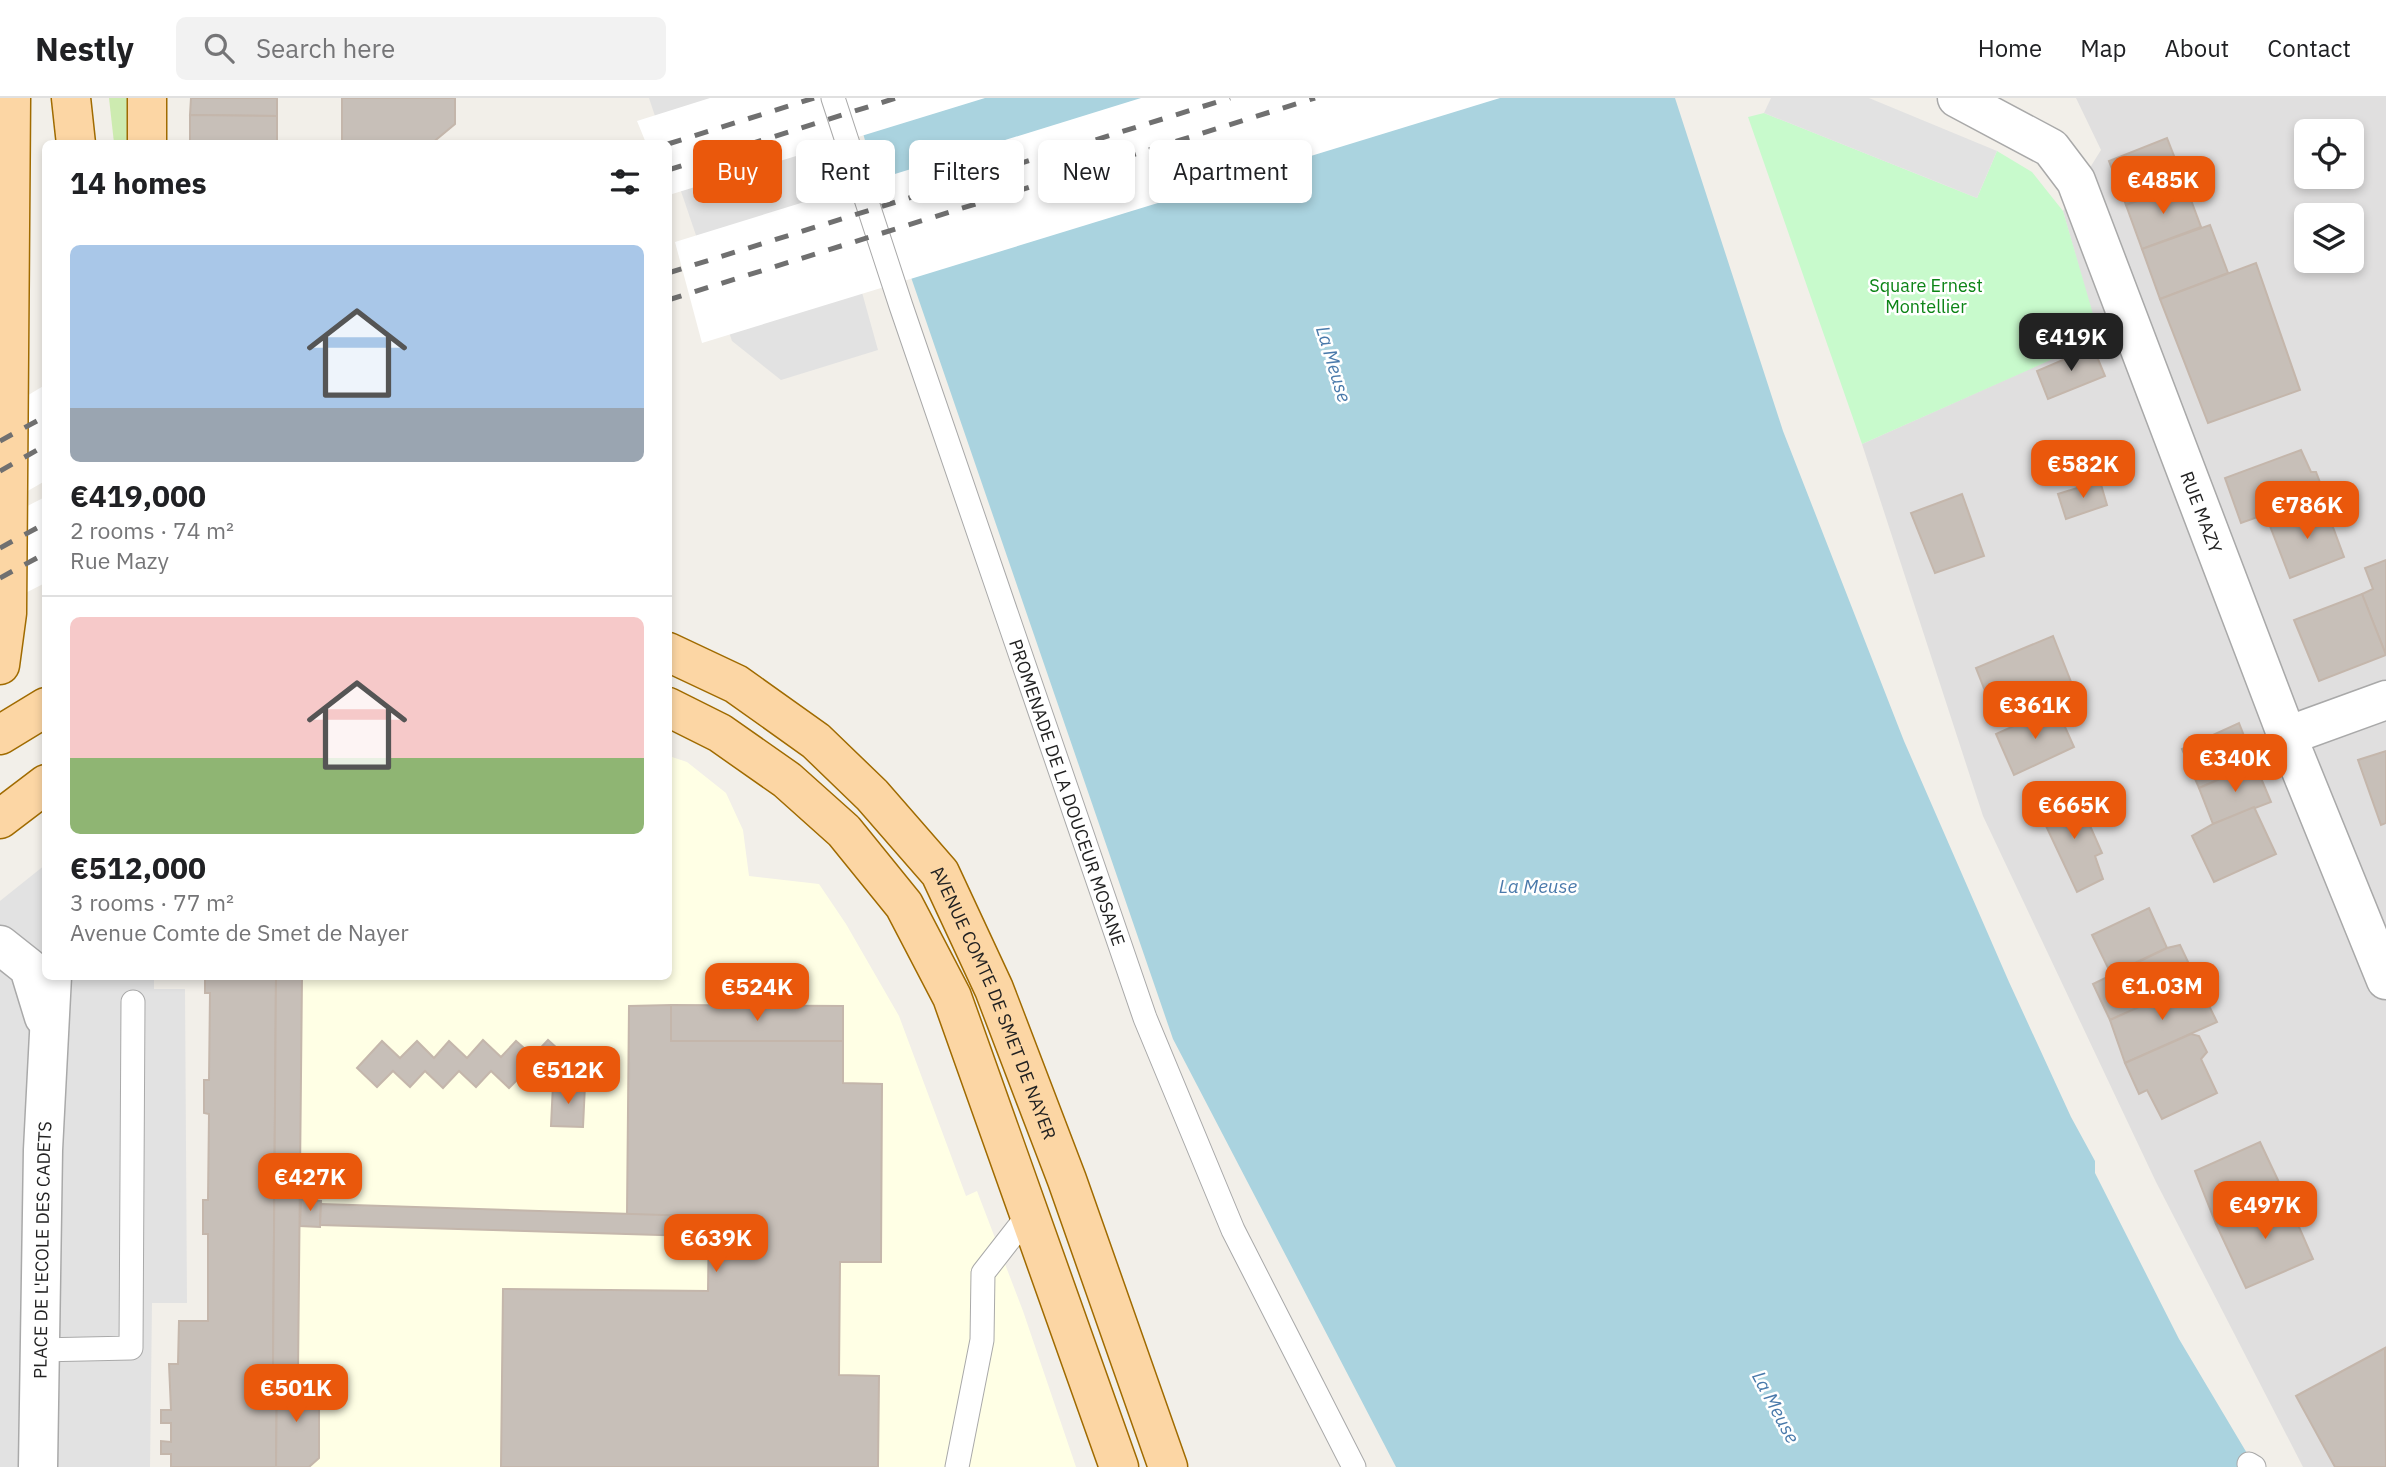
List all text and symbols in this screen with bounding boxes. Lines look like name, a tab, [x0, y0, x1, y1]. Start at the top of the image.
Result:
search box	[176, 17, 666, 80]
text: Nestly	[35, 27, 134, 70]
icon: search	[200, 29, 238, 67]
text: Search here	[256, 31, 395, 65]
text: Home	[1978, 32, 2042, 64]
text: Map	[2080, 32, 2126, 64]
text: About	[2164, 32, 2229, 64]
text: Contact	[2267, 32, 2351, 64]
map controls	[2294, 119, 2364, 273]
button: locate	[2294, 119, 2364, 189]
chip: Buy	[693, 140, 782, 203]
chip: Rent	[796, 140, 895, 203]
chip: Filters	[909, 140, 1024, 203]
chip: New	[1038, 140, 1135, 203]
chip: Apartment	[1149, 140, 1312, 203]
pin: €485K	[2114, 156, 2212, 216]
text: 14 homes	[70, 163, 207, 202]
icon: filters	[606, 163, 644, 201]
text: €485K	[2127, 164, 2199, 194]
button: layers	[2294, 203, 2364, 273]
park label: Square Ernest Montellier	[1869, 274, 1983, 318]
icon: home	[294, 290, 420, 416]
pin: €419K	[2022, 314, 2120, 373]
text: €419K	[2035, 321, 2107, 351]
water label: La Meuse	[1311, 323, 1357, 405]
pin: €582K	[2034, 440, 2132, 500]
text: €582K	[2047, 448, 2119, 478]
street label: RUE MAZY	[2176, 468, 2228, 556]
text: €419,000	[70, 476, 206, 515]
pin: €786K	[2258, 482, 2356, 541]
text: €786K	[2271, 489, 2343, 519]
text: 2 rooms · 74 m²	[70, 515, 234, 545]
text: Rue Mazy	[70, 545, 169, 575]
street label: PROMENADE DE LA DOUCEUR MOSANE	[1005, 636, 1131, 949]
icon: home	[294, 662, 420, 788]
pin: €361K	[1986, 682, 2084, 741]
text: €361K	[1999, 689, 2071, 719]
pin: €340K	[2186, 734, 2284, 794]
text: €340K	[2199, 742, 2271, 772]
pin: €665K	[2025, 782, 2123, 841]
text: €665K	[2038, 789, 2110, 819]
text: €512,000	[70, 848, 206, 887]
street label: AVENUE COMTE DE SMET DE NAYER	[927, 860, 1062, 1143]
water label: La Meuse	[1499, 874, 1577, 898]
text: 3 rooms · 77 m²	[70, 887, 234, 917]
text: Avenue Comte de Smet de Nayer	[70, 917, 409, 947]
pin: €1.03M	[2105, 962, 2219, 1022]
pin: €524K	[708, 964, 806, 1023]
text: €1.03M	[2121, 970, 2203, 1000]
text: €524K	[721, 971, 793, 1001]
pin: €512K	[519, 1046, 617, 1106]
text: €512K	[532, 1054, 604, 1084]
street label: PLACE DE L'ECOLE DES CADETS	[28, 1121, 56, 1379]
pin: €427K	[261, 1154, 359, 1213]
text: €427K	[274, 1161, 346, 1191]
pin: €497K	[2216, 1182, 2314, 1241]
text: €497K	[2229, 1189, 2301, 1219]
pin: €639K	[667, 1214, 765, 1274]
text: €639K	[680, 1222, 752, 1252]
pin: €501K	[247, 1364, 345, 1424]
water label: La Meuse	[1747, 1367, 1805, 1448]
text: €501K	[260, 1372, 332, 1402]

